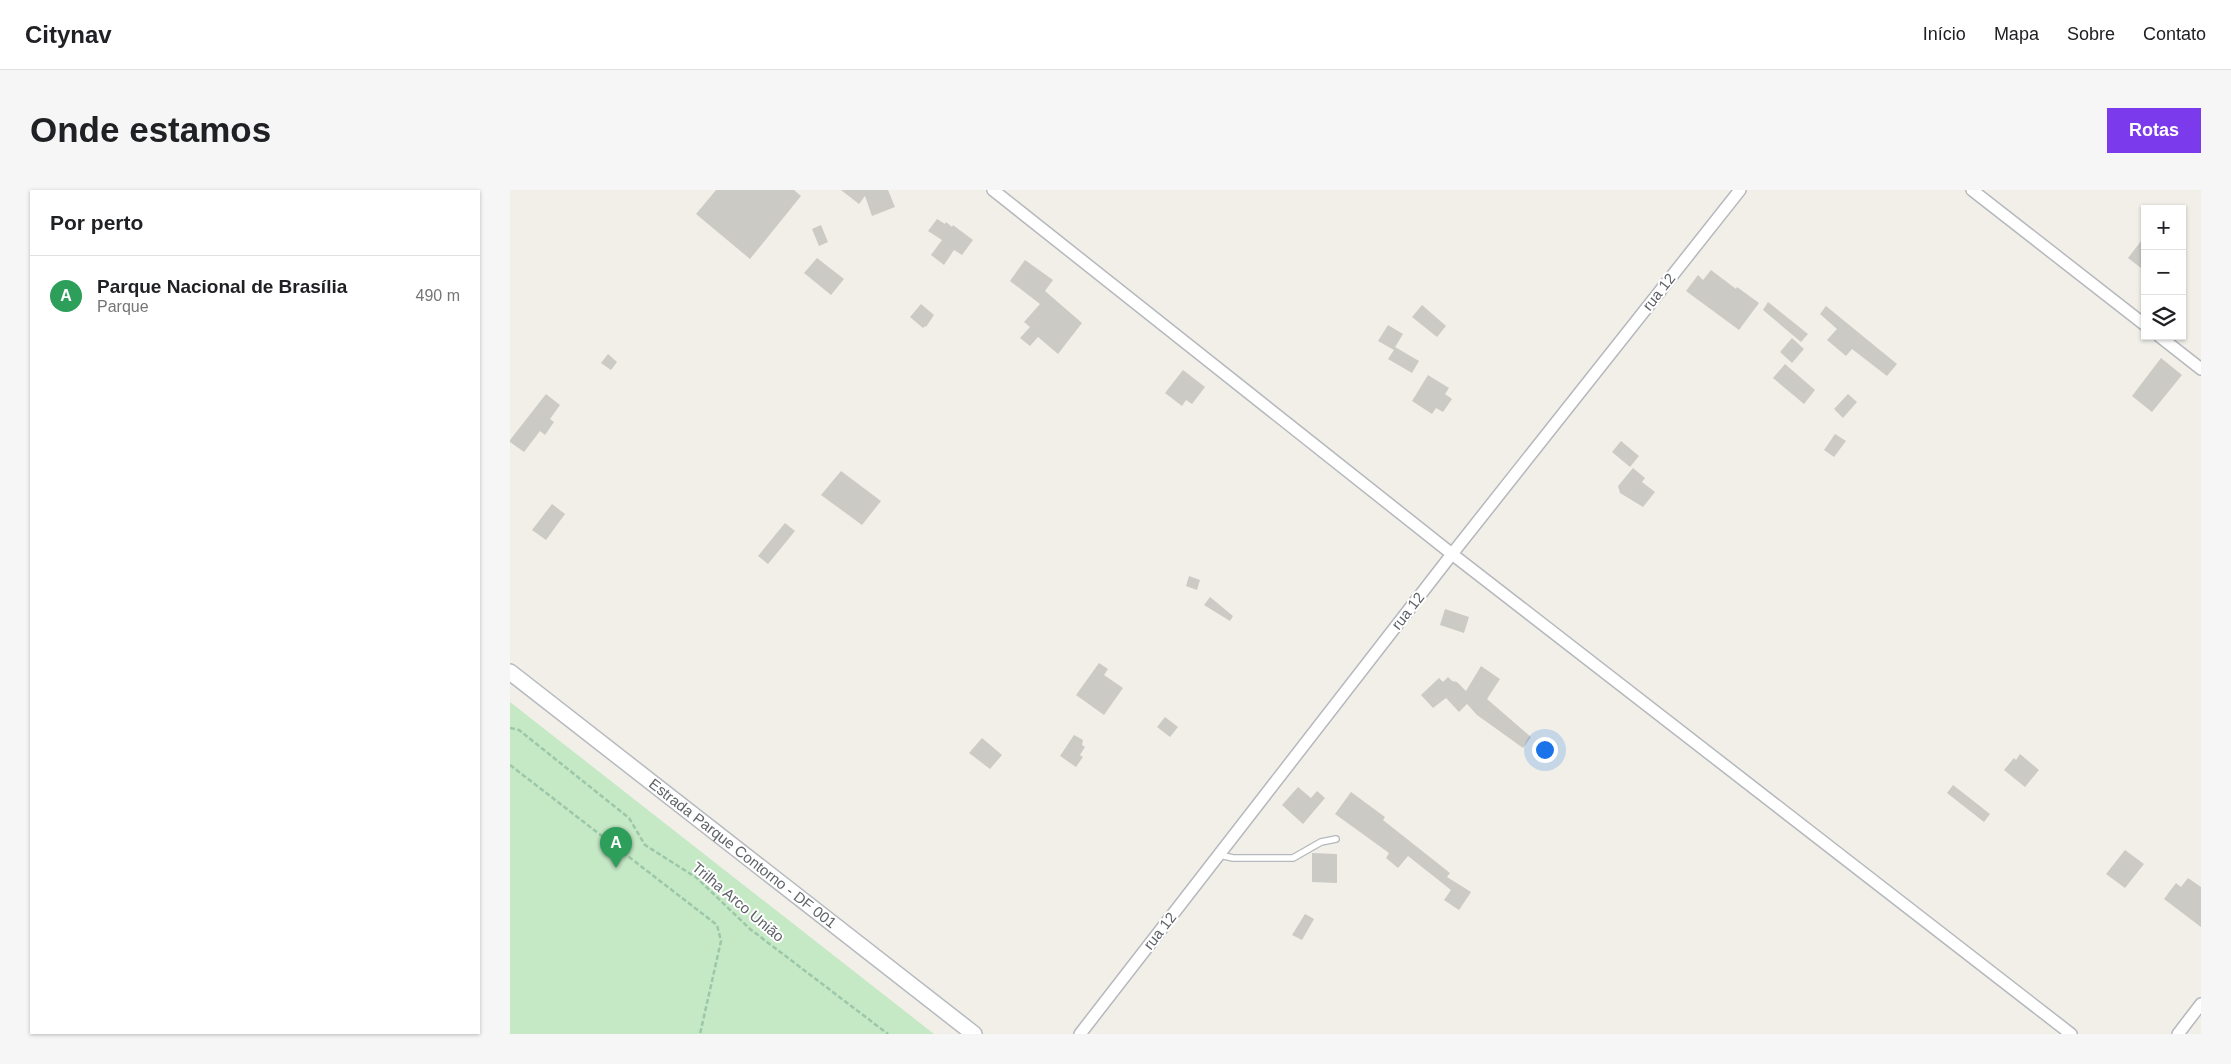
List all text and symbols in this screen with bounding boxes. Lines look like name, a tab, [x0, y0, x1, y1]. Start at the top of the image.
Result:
text: Citynav	[25, 21, 112, 48]
text: Início	[1923, 24, 1966, 44]
text: Mapa	[1994, 24, 2039, 44]
text: Sobre	[2067, 24, 2115, 44]
text: Contato	[2143, 24, 2206, 44]
button: Rotas	[2107, 108, 2201, 153]
text: Onde estamos	[30, 110, 271, 149]
map controls	[2141, 205, 2186, 340]
button: +	[2141, 205, 2186, 250]
text: Por perto	[50, 211, 143, 234]
button: −	[2141, 250, 2186, 295]
street label: rua 12	[1639, 270, 1678, 314]
text: Parque Nacional de Brasília	[97, 276, 347, 297]
text: A	[60, 287, 72, 304]
text: 490 m	[416, 287, 460, 304]
button: layers	[2141, 295, 2186, 340]
text: Parque	[97, 298, 149, 315]
street label: rua 12	[1388, 589, 1427, 633]
your location	[1532, 737, 1558, 763]
street label: Estrada Parque Contorno - DF 001	[646, 775, 840, 931]
pin: A	[600, 827, 632, 868]
street label: Trilha Arco União	[689, 858, 788, 945]
street label: rua 12	[1140, 909, 1179, 953]

